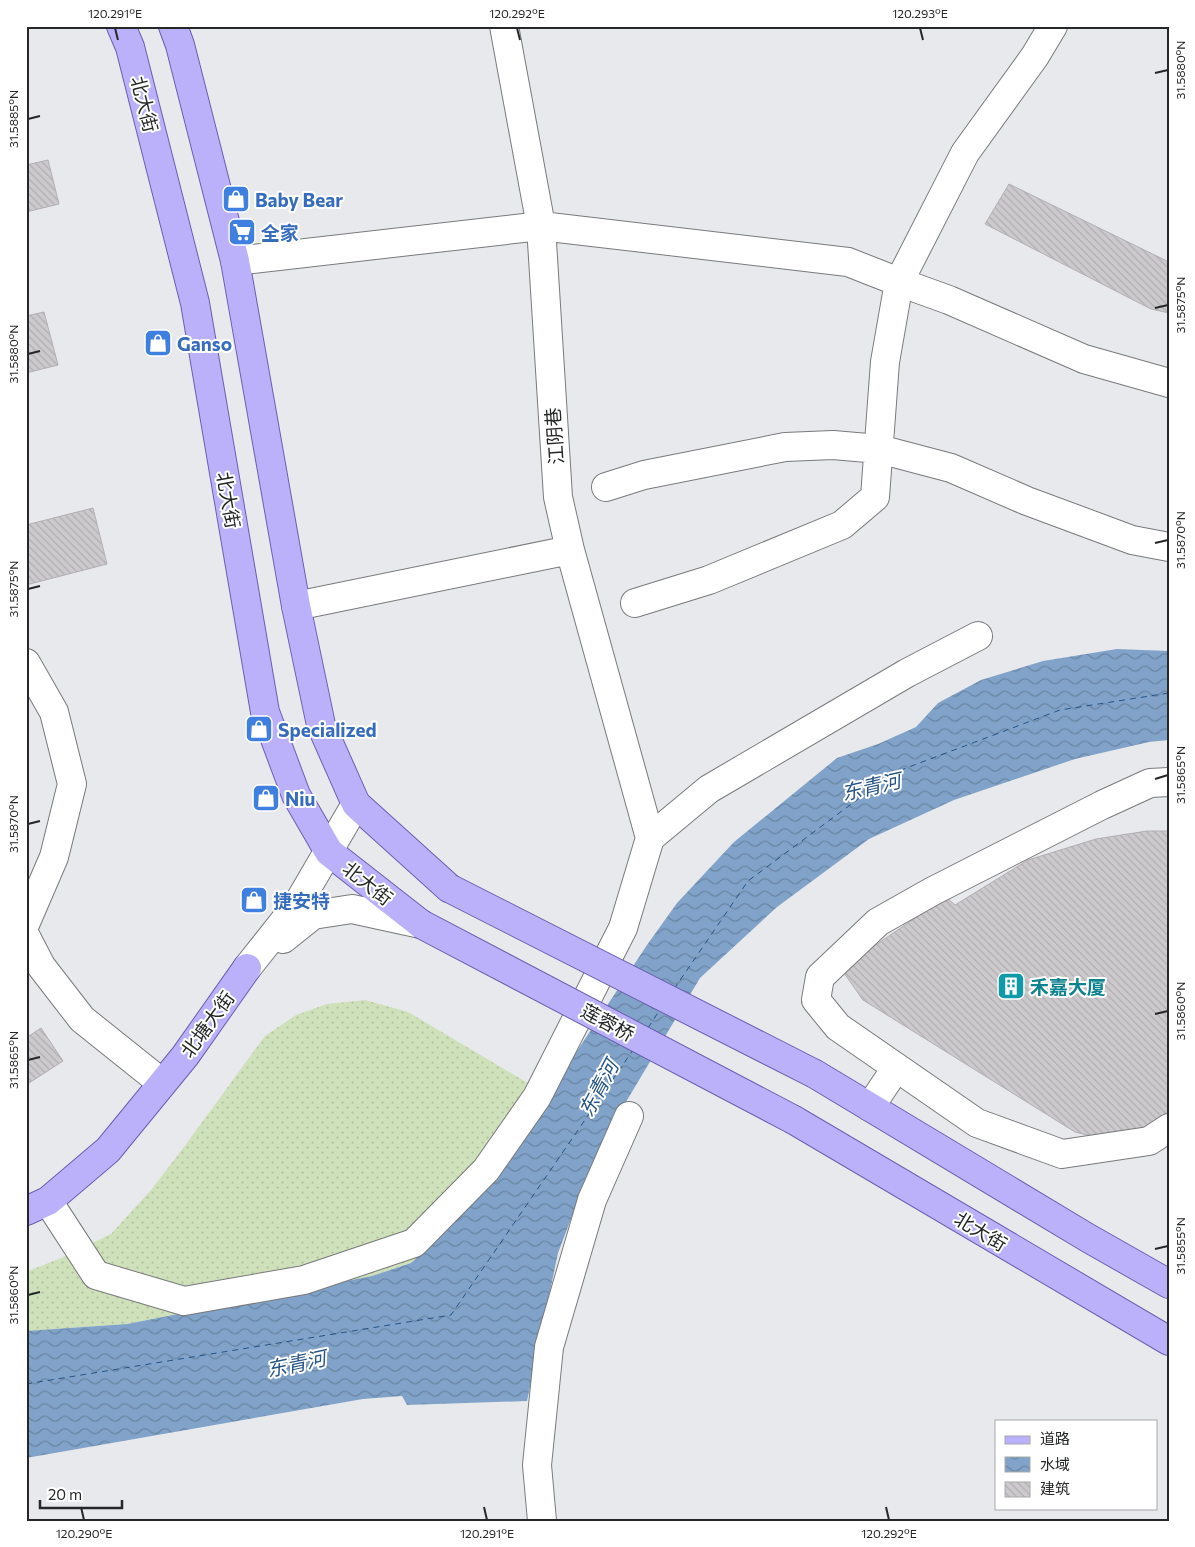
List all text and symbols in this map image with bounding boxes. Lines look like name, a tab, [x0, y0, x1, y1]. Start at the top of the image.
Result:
text: 120.291°E	[88, 6, 142, 20]
text: 120.292°E	[489, 6, 545, 20]
text: 120.293°E	[892, 6, 948, 20]
text: 31.5880°N	[1173, 41, 1187, 99]
street label: 北大街	[127, 74, 163, 134]
text: 31.5885°N	[6, 90, 20, 148]
shop icon: Baby Bear	[221, 184, 251, 214]
place label: Baby Bear	[255, 188, 343, 211]
supermarket icon: 全家	[227, 217, 257, 247]
place label: 全家	[261, 221, 299, 244]
text: 31.5875°N	[1173, 277, 1187, 333]
text: 31.5880°N	[6, 325, 20, 383]
shop icon: Ganso	[143, 328, 173, 358]
place label: Ganso	[177, 332, 232, 355]
street label: 江阴巷	[541, 407, 567, 465]
street label: 北大街	[213, 470, 245, 530]
text: 31.5870°N	[1173, 511, 1187, 569]
text: 31.5875°N	[6, 561, 20, 617]
shop icon: Specialized	[244, 714, 274, 744]
place label: Specialized	[278, 718, 377, 741]
text: 31.5865°N	[1173, 746, 1187, 804]
water label: 东青河	[839, 767, 907, 804]
shop icon: Niu	[251, 783, 281, 813]
place label: Niu	[285, 787, 315, 810]
text: 31.5870°N	[6, 795, 20, 853]
street label: 北大街	[338, 856, 398, 910]
shop icon: 捷安特	[239, 885, 269, 915]
place label: 捷安特	[273, 889, 330, 912]
building icon: 禾嘉大厦	[996, 971, 1026, 1001]
place label: 禾嘉大厦	[1030, 975, 1106, 998]
text: 31.5860°N	[1173, 982, 1187, 1040]
street label: 北塘大街	[175, 986, 239, 1062]
street label: 莲蓉桥	[577, 998, 639, 1046]
text: 31.5865°N	[6, 1031, 20, 1089]
water label: 东青河	[573, 1052, 625, 1120]
street label: 北大街	[951, 1206, 1011, 1256]
text: 31.5855°N	[1173, 1217, 1187, 1275]
text: 31.5860°N	[6, 1266, 20, 1324]
water label: 东青河	[264, 1344, 332, 1381]
legend	[995, 1420, 1158, 1510]
text: 道路	[1040, 1429, 1070, 1447]
text: 水域	[1040, 1455, 1070, 1473]
scale bar	[40, 1477, 122, 1509]
text: 建筑	[1040, 1479, 1070, 1497]
text: 20 m	[48, 1485, 82, 1503]
text: 120.290°E	[56, 1526, 112, 1540]
text: 120.291°E	[460, 1526, 514, 1540]
text: 120.292°E	[861, 1526, 917, 1540]

